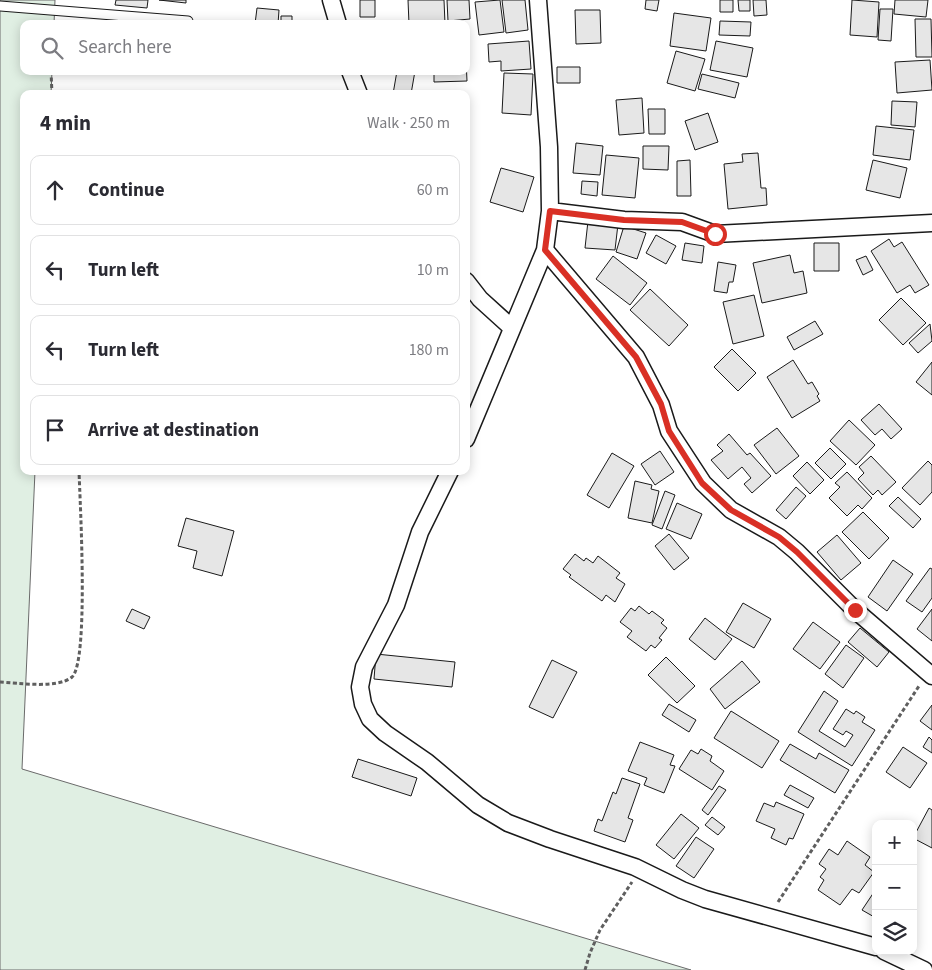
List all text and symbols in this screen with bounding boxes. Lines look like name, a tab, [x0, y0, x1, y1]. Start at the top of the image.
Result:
search box	[20, 20, 470, 75]
icon: search	[38, 34, 66, 62]
text: Search here	[78, 34, 172, 61]
text: 4 min	[40, 108, 91, 138]
text: Walk · 250 m	[367, 112, 450, 134]
icon: ahead	[41, 176, 69, 204]
text: Continue	[88, 177, 165, 204]
text: 60 m	[417, 179, 449, 201]
route start	[704, 223, 727, 246]
icon: left	[41, 256, 69, 284]
text: Turn left	[88, 257, 159, 284]
text: 10 m	[417, 259, 449, 281]
icon: left	[41, 336, 69, 364]
text: Turn left	[88, 337, 159, 364]
text: 180 m	[409, 339, 449, 361]
icon: arrive	[41, 416, 69, 444]
text: Arrive at destination	[88, 417, 259, 444]
route end	[844, 599, 867, 622]
map controls	[872, 820, 917, 955]
button: +	[872, 820, 917, 865]
button: −	[872, 865, 917, 910]
button: layers	[872, 910, 917, 955]

